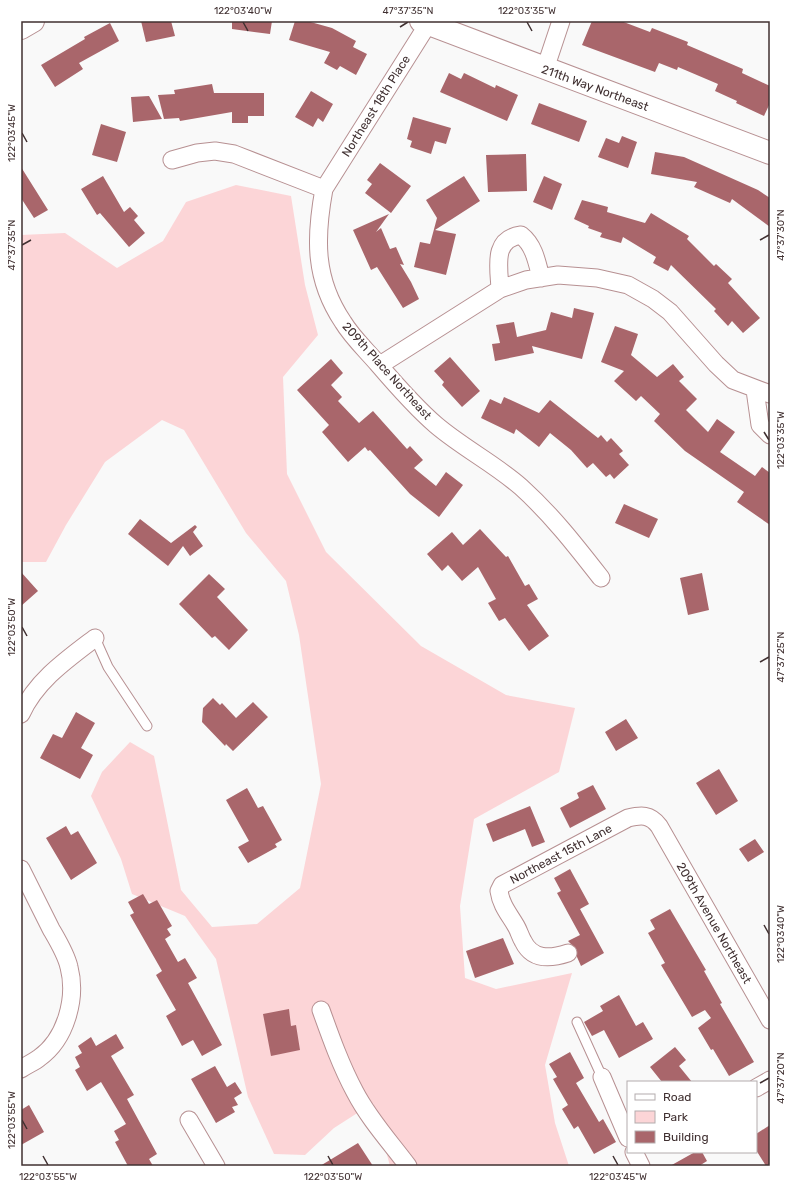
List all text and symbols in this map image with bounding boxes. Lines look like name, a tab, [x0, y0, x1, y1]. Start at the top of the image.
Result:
text: 122°03'40"W	[214, 5, 272, 17]
text: 47°37'35"N	[382, 5, 434, 17]
text: 122°03'35"W	[498, 5, 556, 17]
street label: Northeast 18th Place	[339, 52, 413, 159]
street label: 211th Way Northeast	[539, 62, 651, 114]
text: 122°03'45"W	[6, 104, 18, 162]
text: 47°37'30"N	[775, 209, 787, 261]
text: 47°37'35"N	[6, 219, 18, 271]
street label: 209th Place Northeast	[340, 319, 435, 423]
text: 122°03'35"W	[775, 411, 787, 469]
text: 122°03'50"W	[6, 598, 18, 656]
text: 47°37'25"N	[775, 632, 787, 682]
street label: Northeast 15th Lane	[508, 821, 615, 887]
street label: 209th Avenue Northeast	[674, 860, 755, 986]
text: 122°03'40"W	[775, 905, 787, 963]
text: 47°37'20"N	[775, 1052, 787, 1104]
legend	[627, 1081, 757, 1153]
text: Road	[663, 1090, 691, 1104]
text: 122°03'55"W	[6, 1091, 18, 1149]
text: Park	[663, 1110, 689, 1124]
text: Building	[663, 1130, 709, 1144]
text: 122°03'55"W	[19, 1171, 77, 1183]
text: 122°03'50"W	[304, 1171, 362, 1183]
text: 122°03'45"W	[589, 1171, 647, 1183]

